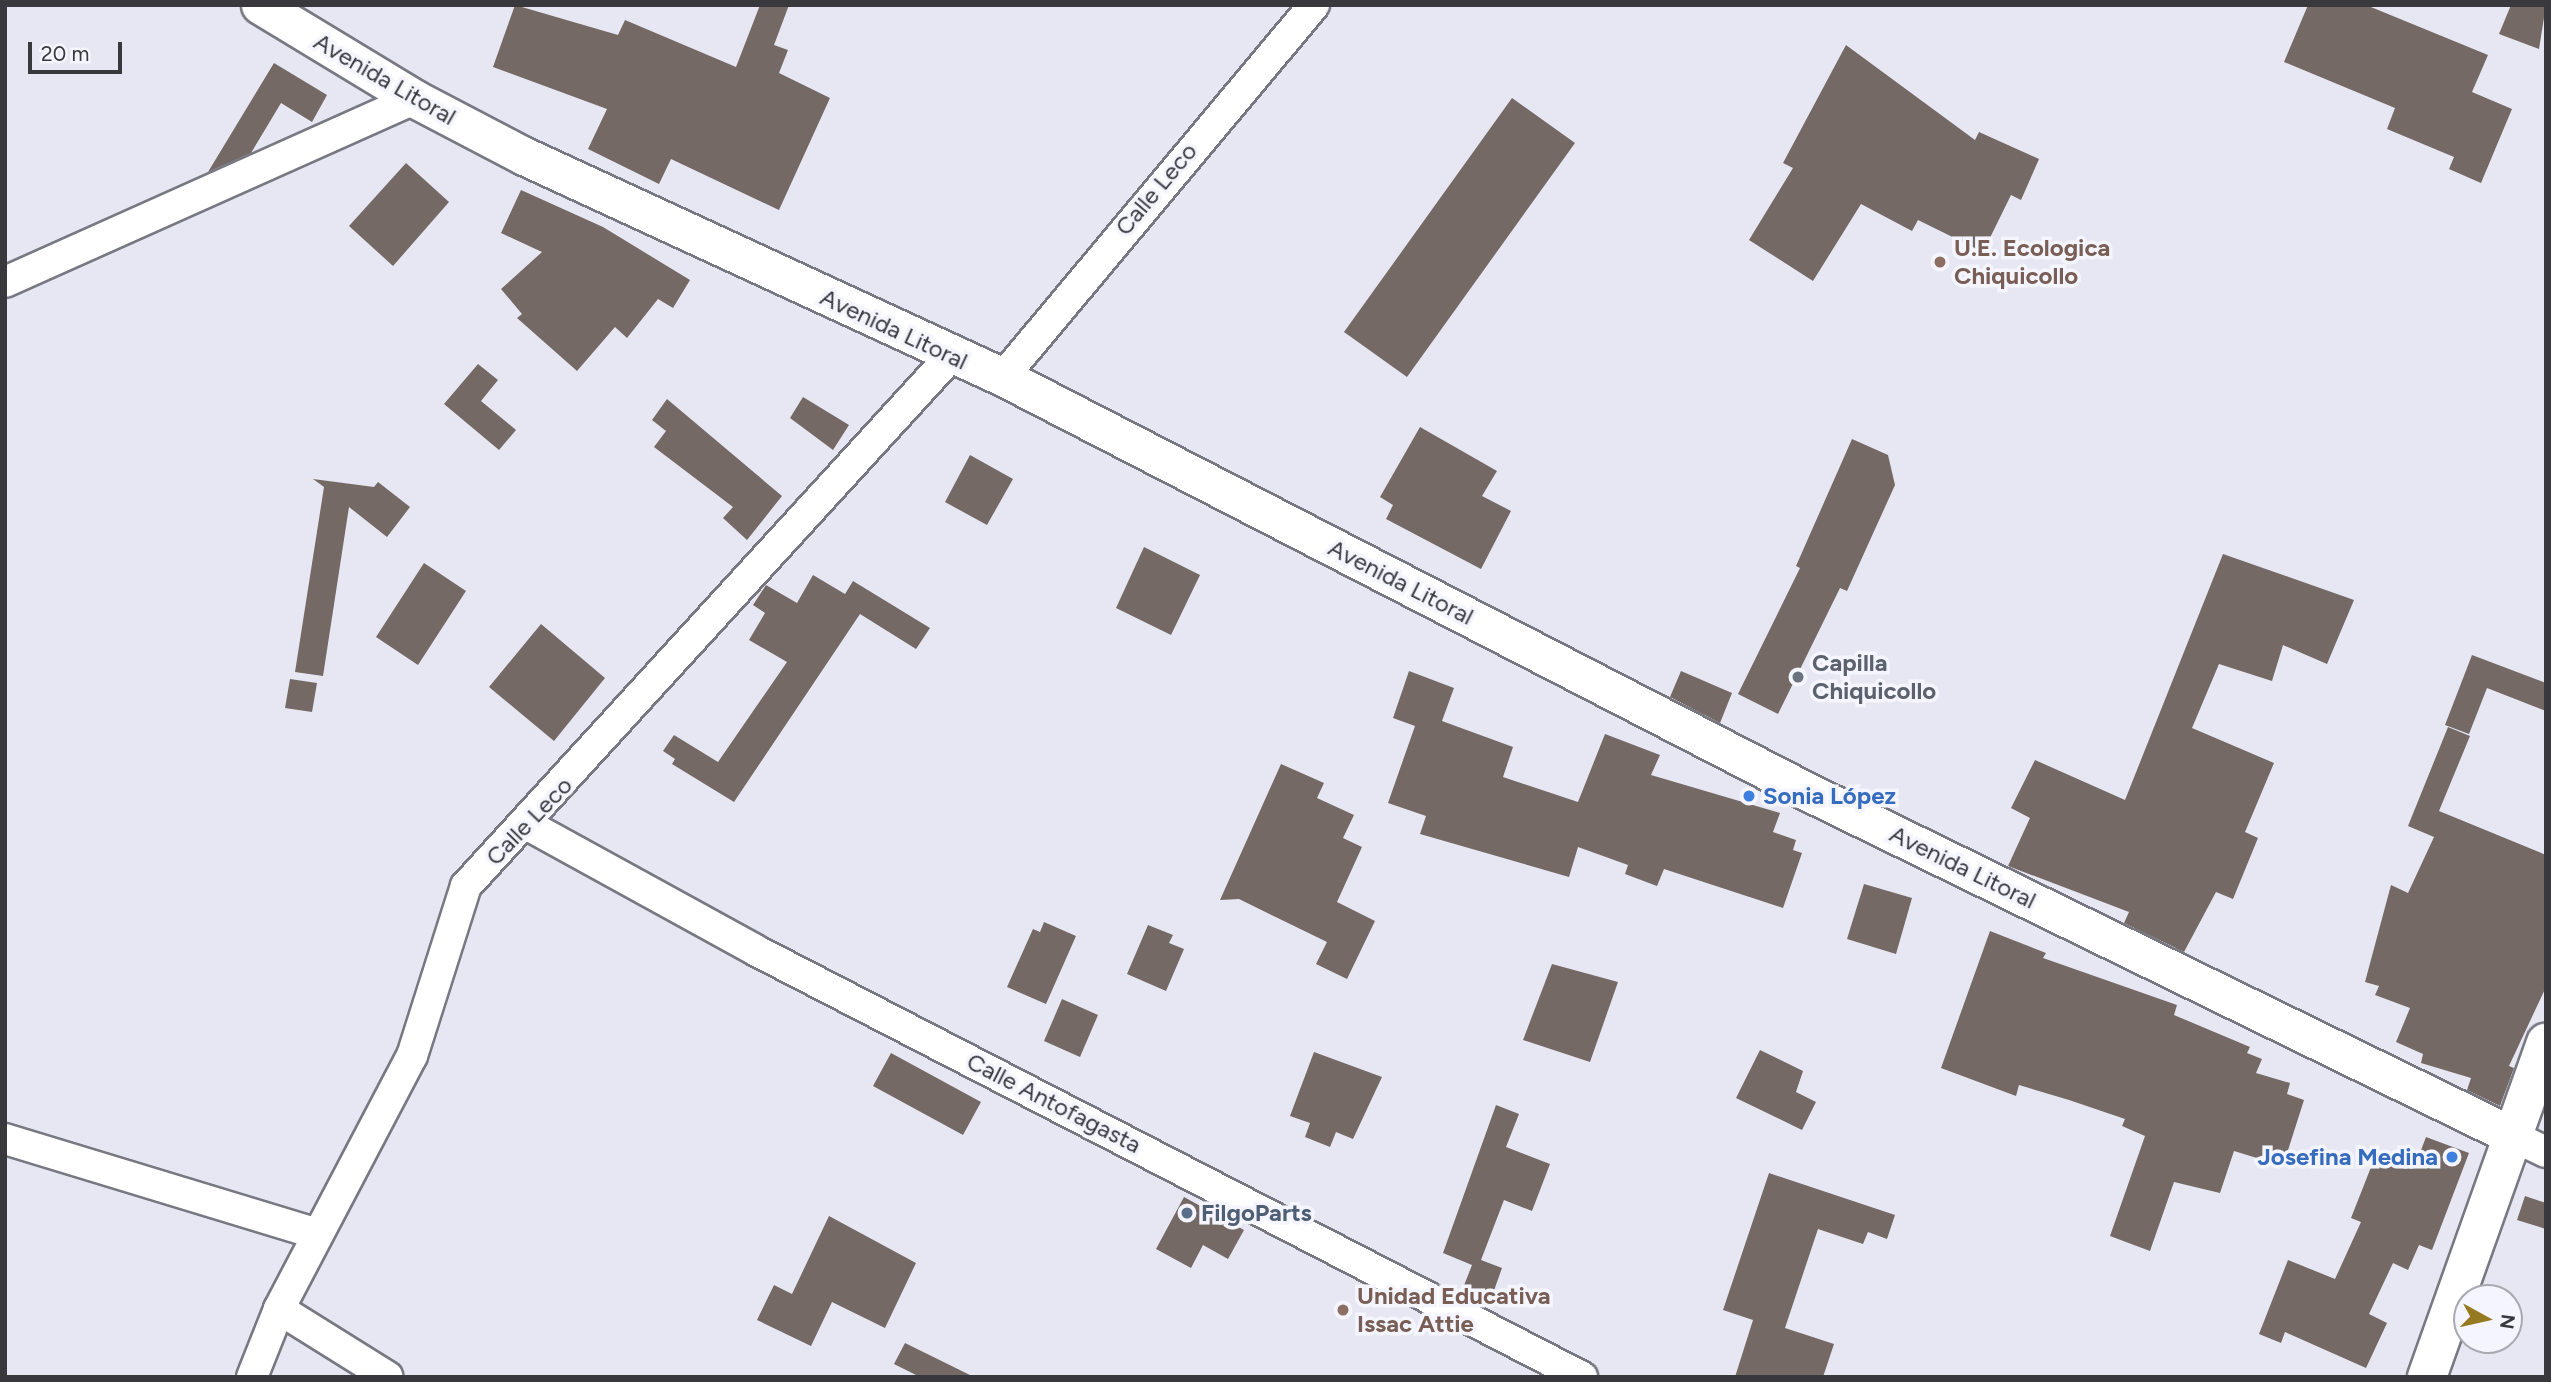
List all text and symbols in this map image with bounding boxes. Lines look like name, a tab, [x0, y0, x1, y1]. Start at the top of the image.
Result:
street label: Avenida Litoral	[309, 27, 461, 131]
scale bar	[32, 28, 126, 72]
text: 20 m	[41, 41, 89, 66]
street label: Calle Leco	[1109, 137, 1203, 241]
place label: U.E. Ecologica Chiquicollo	[1954, 234, 2110, 290]
marker: U.E. Ecologica Chiquicollo	[1932, 254, 1948, 270]
street label: Avenida Litoral	[816, 282, 972, 376]
street label: Avenida Litoral	[1324, 533, 1478, 631]
place label: Capilla Chiquicollo	[1812, 649, 1936, 705]
marker: Capilla Chiquicollo	[1790, 669, 1806, 685]
street label: Calle Leco	[480, 771, 578, 871]
place label: Sonia López	[1763, 782, 1896, 810]
marker: Sonia López	[1741, 788, 1757, 804]
street label: Avenida Litoral	[1885, 819, 2041, 915]
street label: Calle Antofagasta	[962, 1047, 1146, 1159]
place label: Josefina Medina	[2258, 1143, 2438, 1171]
marker: Josefina Medina	[2444, 1149, 2460, 1165]
place label: FilgoParts	[1201, 1199, 1312, 1227]
marker: FilgoParts	[1179, 1205, 1195, 1221]
place label: Unidad Educativa Issac Attie	[1357, 1282, 1551, 1338]
north arrow	[2453, 1284, 2523, 1354]
marker: Unidad Educativa Issac Attie	[1335, 1302, 1351, 1318]
text: N	[2495, 1313, 2520, 1331]

